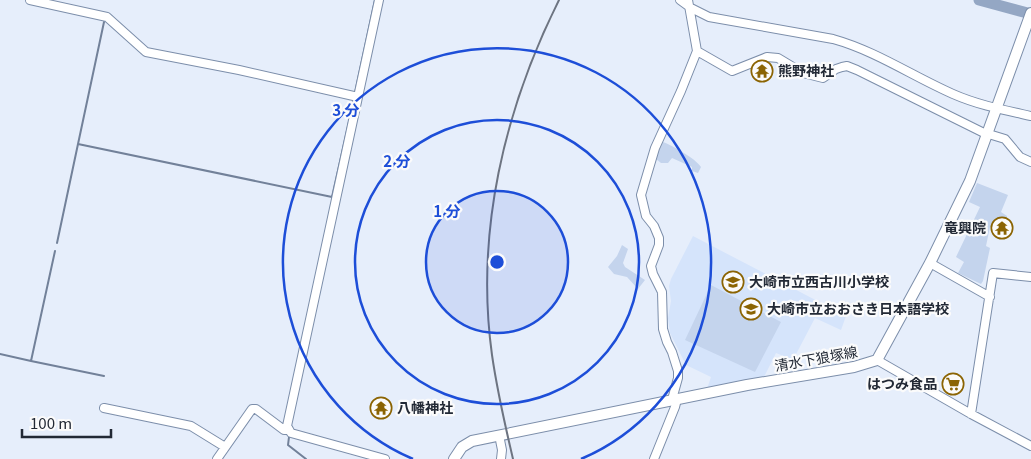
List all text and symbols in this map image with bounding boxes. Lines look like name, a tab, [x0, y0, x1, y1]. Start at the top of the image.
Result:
temple icon: 熊野神社	[750, 59, 774, 83]
place label: 熊野神社	[778, 60, 834, 80]
text: 3 分	[332, 99, 360, 120]
text: 2 分	[383, 150, 411, 171]
text: 1 分	[433, 200, 461, 221]
temple icon: 竜興院	[990, 216, 1014, 240]
place label: 竜興院	[944, 217, 986, 237]
centre of rings	[488, 253, 506, 271]
school or university icon: 大崎市立西古川小学校	[721, 270, 745, 294]
place label: 大崎市立西古川小学校	[749, 271, 889, 291]
school or university icon: 大崎市立おおさき日本語学校	[739, 297, 763, 321]
place label: 大崎市立おおさき日本語学校	[767, 298, 949, 318]
street label: 清水下狼塚線	[773, 341, 859, 375]
supermarket icon: はつみ食品	[941, 372, 965, 396]
place label: はつみ食品	[867, 373, 937, 393]
temple icon: 八幡神社	[369, 396, 393, 420]
place label: 八幡神社	[397, 397, 453, 417]
scale bar	[22, 406, 111, 438]
text: 100 m	[30, 412, 72, 433]

